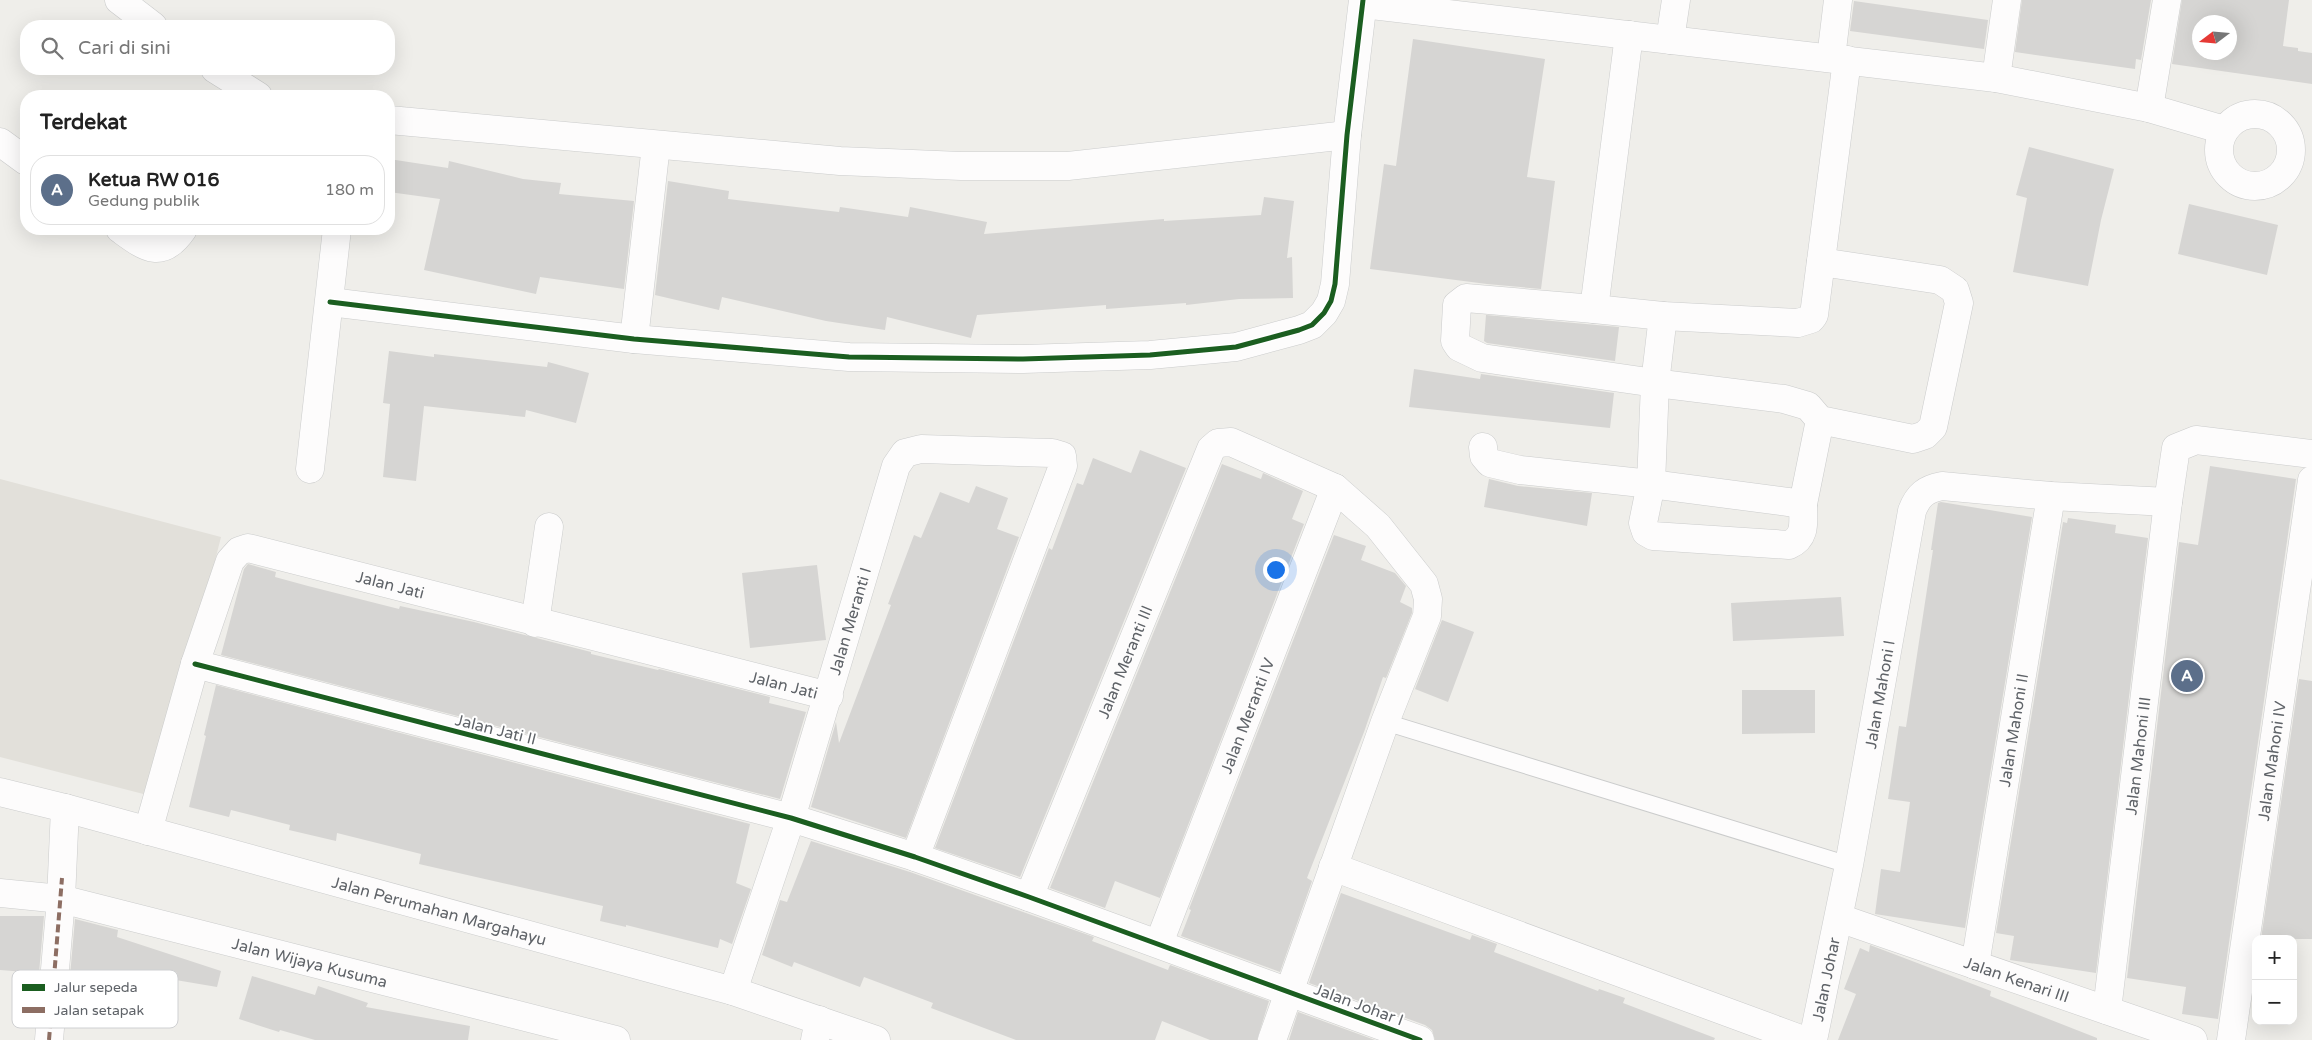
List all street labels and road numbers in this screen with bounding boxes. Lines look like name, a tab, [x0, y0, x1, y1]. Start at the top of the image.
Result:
street label: Jalan Meranti I	[825, 565, 876, 677]
street label: Jalan Jati	[354, 567, 426, 604]
street label: Jalan Meranti III	[1094, 603, 1157, 722]
street label: Jalan Mahoni I	[1861, 639, 1900, 750]
street label: Jalan Meranti IV	[1217, 655, 1279, 776]
street label: Jalan Jati	[747, 667, 820, 704]
street label: Jalan Mahoni II	[1995, 672, 2033, 788]
street label: Jalan Mahoni III	[2121, 696, 2156, 816]
street label: Jalan Mahoni IV	[2254, 700, 2291, 822]
street label: Jalan Jati II	[453, 710, 538, 750]
street label: Jalan Perumahan Margahayu	[329, 873, 549, 950]
street label: Jalan Wijaya Kusuma	[230, 934, 389, 993]
street label: Jalan Johar	[1808, 935, 1845, 1023]
street label: Jalan Kenari III	[1961, 953, 2072, 1008]
street label: Jalan Johar I	[1311, 979, 1406, 1030]

